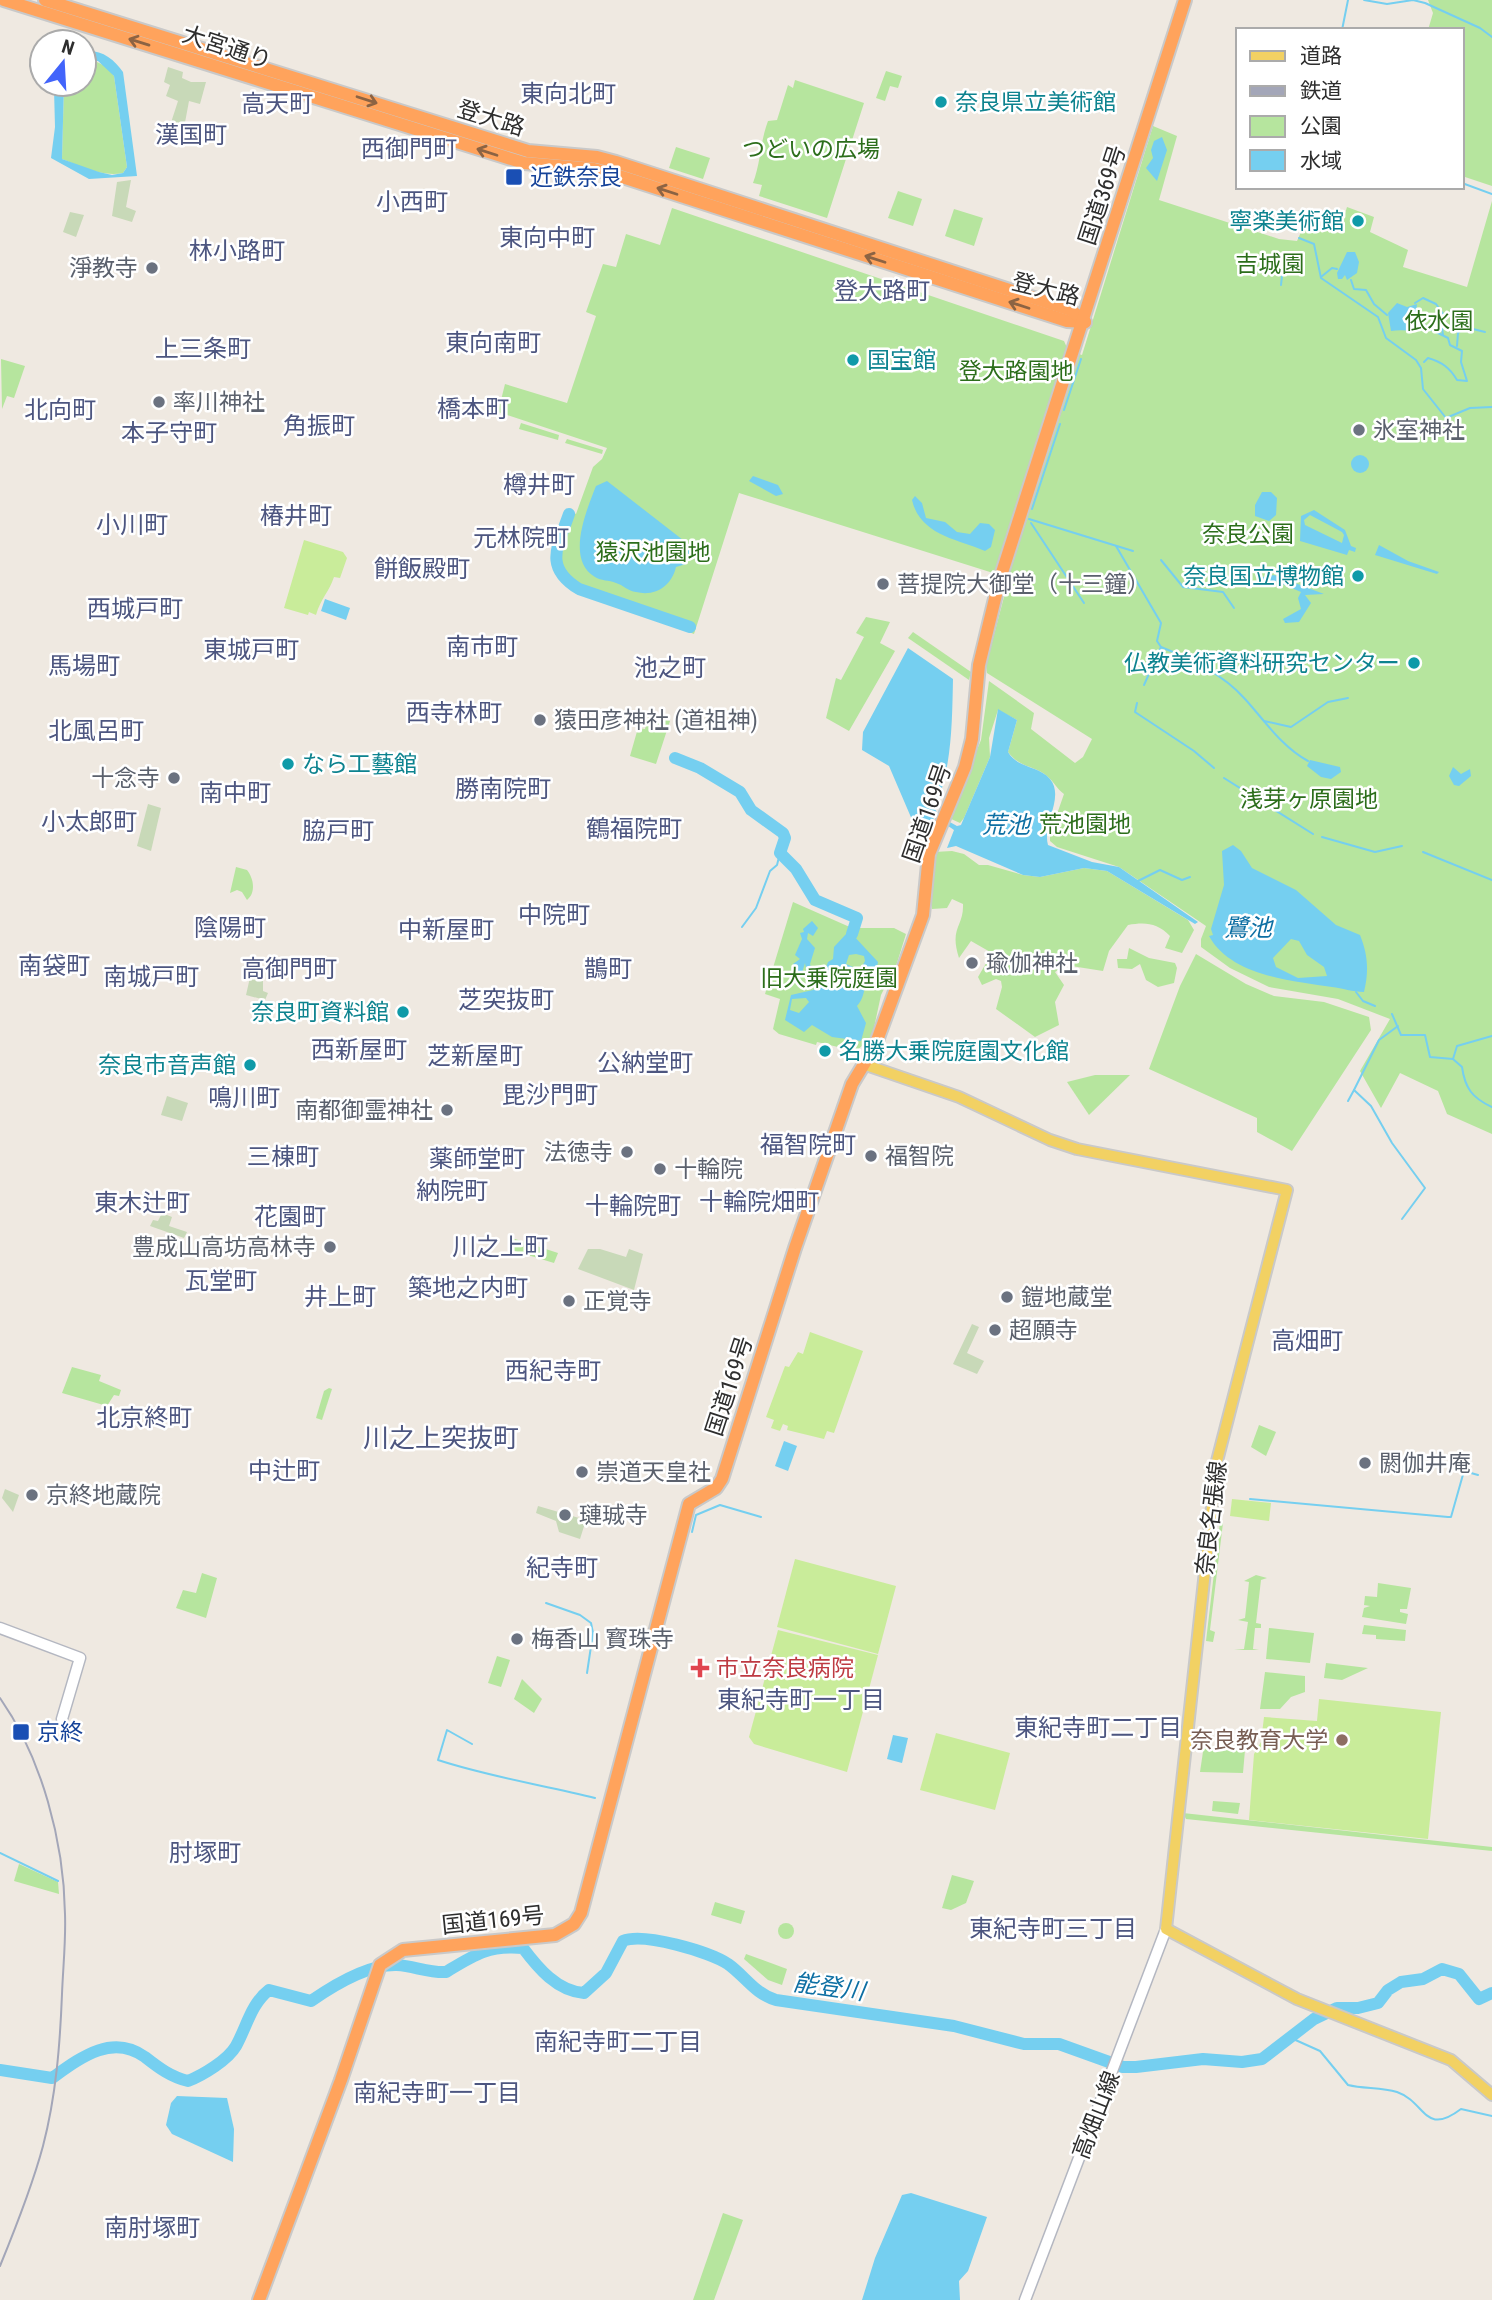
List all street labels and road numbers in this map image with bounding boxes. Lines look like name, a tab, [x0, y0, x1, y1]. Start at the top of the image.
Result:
street label: 大宮通り	[179, 20, 275, 75]
street label: 登大路	[454, 95, 528, 141]
street label: 国道369号	[1074, 142, 1131, 248]
street label: 登大路	[1009, 268, 1083, 311]
street label: 国道169号	[898, 760, 957, 866]
street label: 国道169号	[701, 1333, 758, 1439]
street label: 奈良名張線	[1191, 1459, 1232, 1577]
street label: 国道169号	[440, 1902, 546, 1939]
street label: 高畑山線	[1067, 2067, 1126, 2163]

